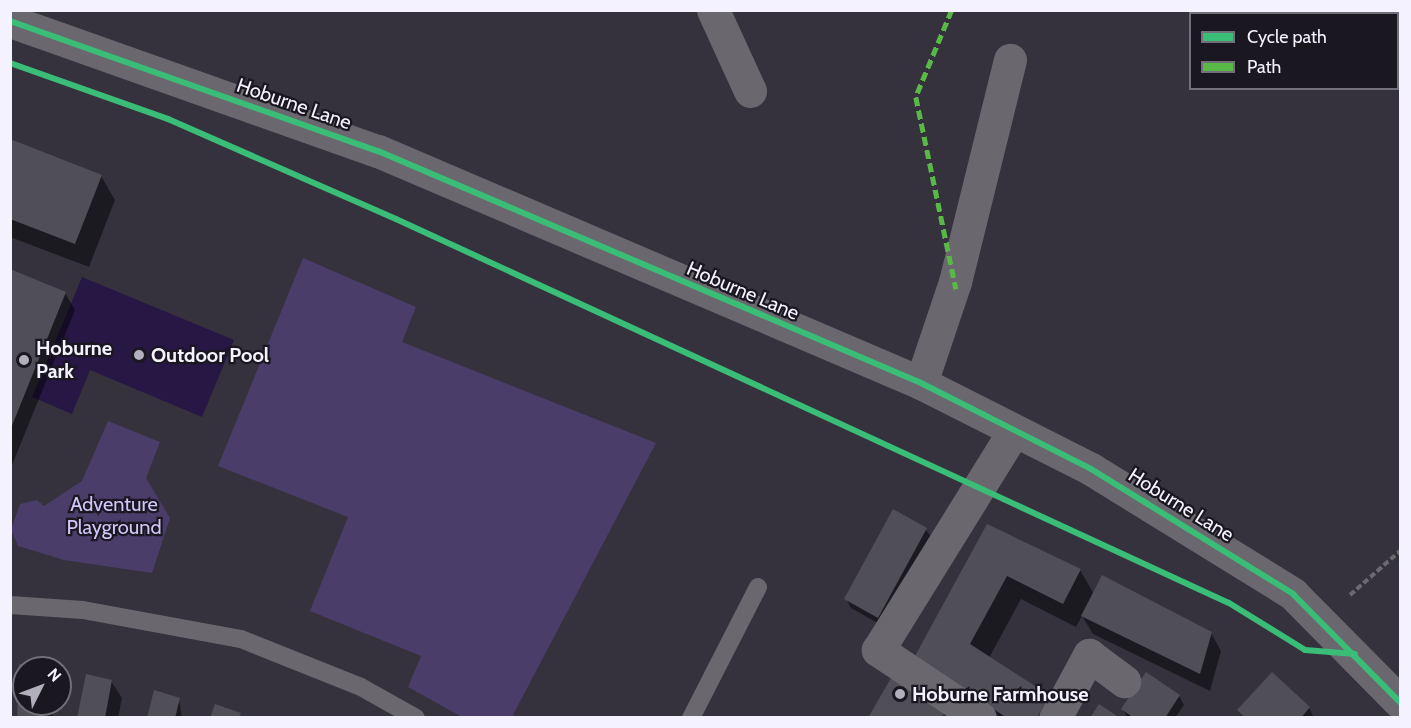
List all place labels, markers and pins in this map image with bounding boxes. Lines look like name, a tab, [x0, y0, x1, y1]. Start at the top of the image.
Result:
place label: Hoburne Park	[36, 336, 112, 383]
place label: Outdoor Pool	[151, 343, 269, 367]
marker: Outdoor Pool	[132, 348, 146, 362]
marker: Hoburne Park	[17, 353, 31, 367]
place label: Hoburne Farmhouse	[912, 682, 1088, 706]
marker: Hoburne Farmhouse	[893, 687, 907, 701]

